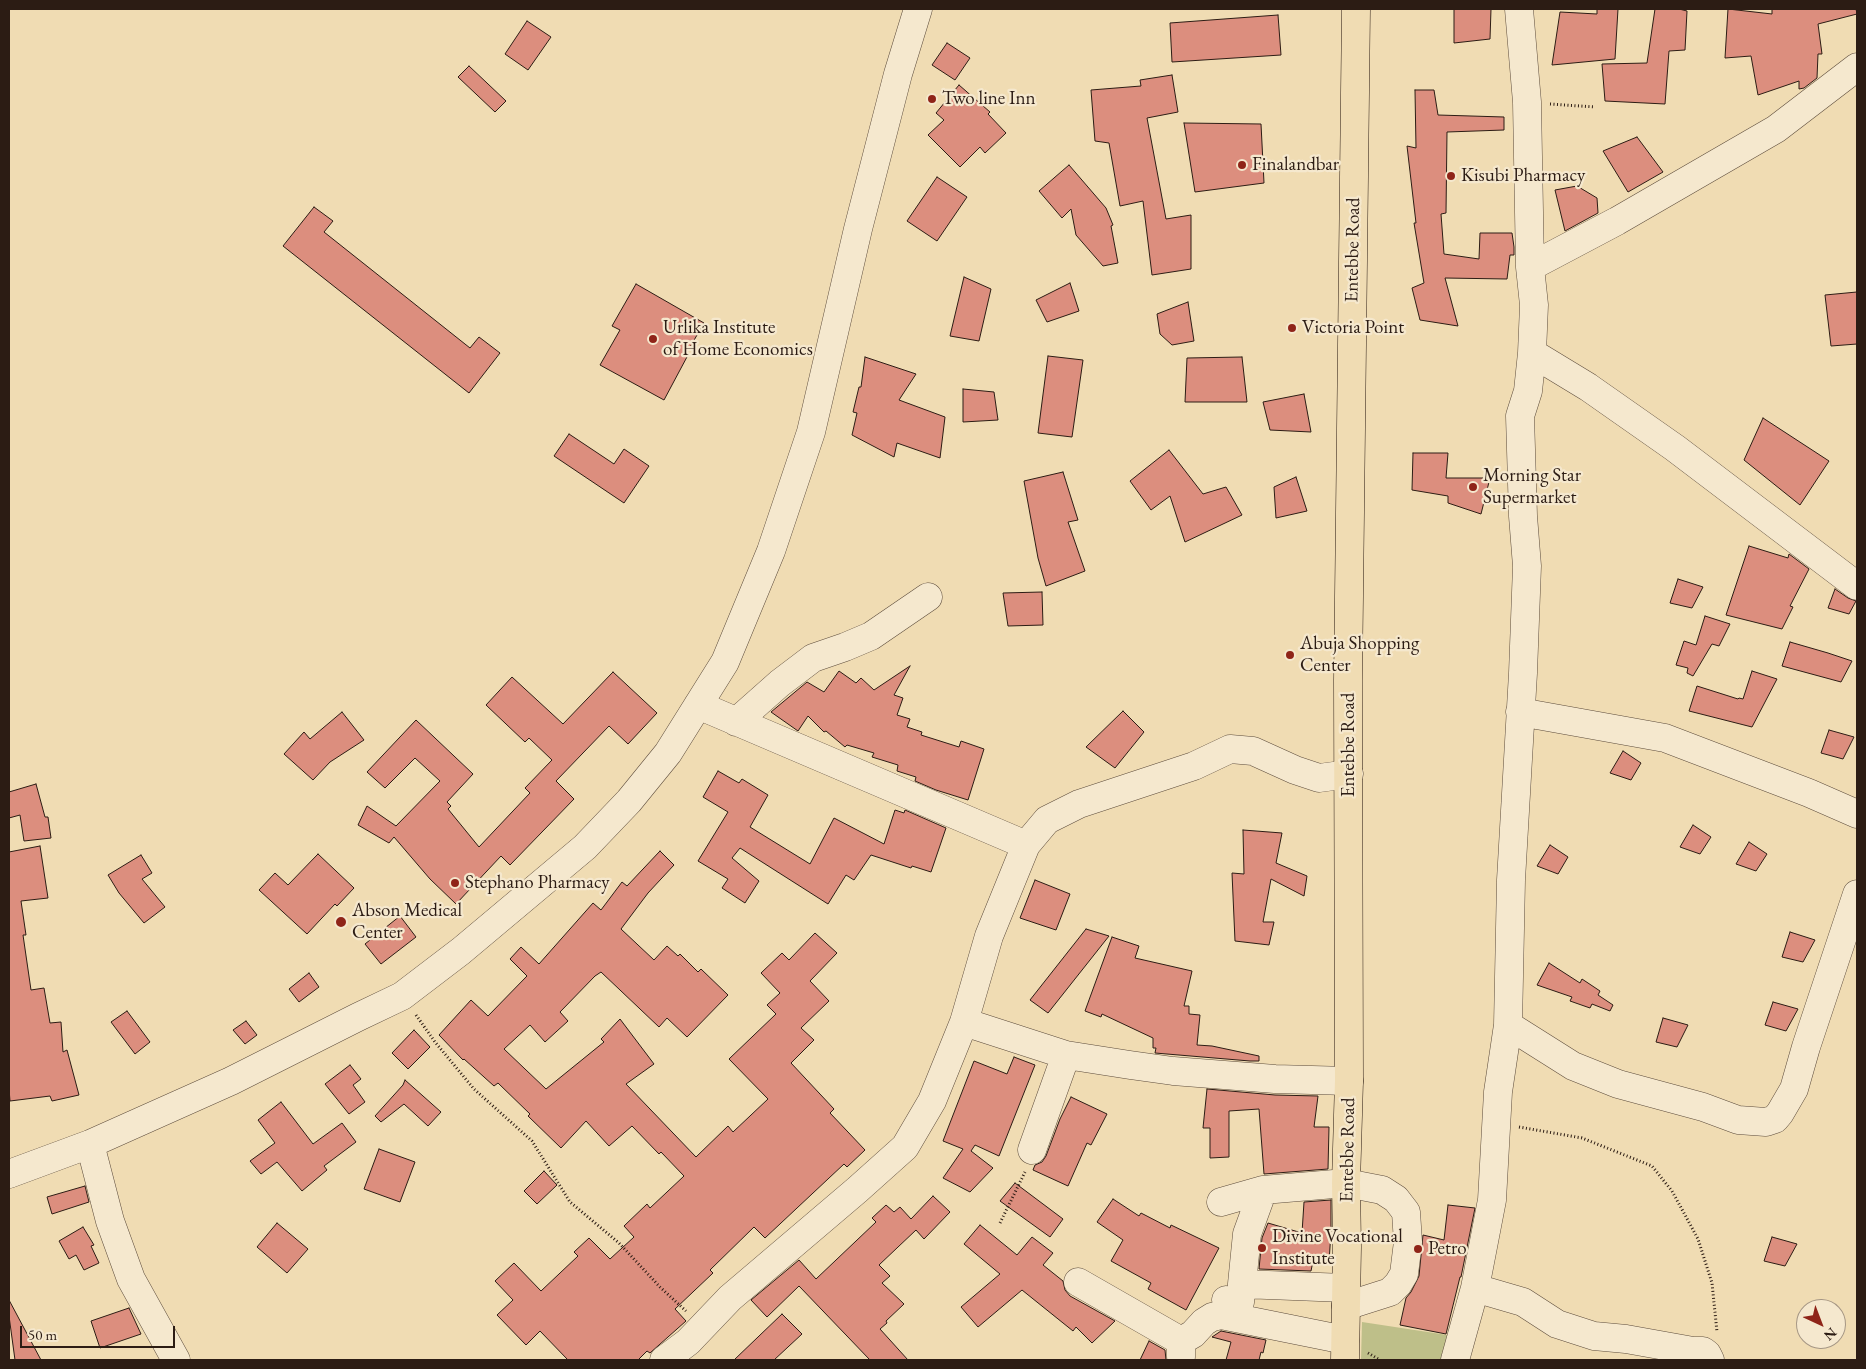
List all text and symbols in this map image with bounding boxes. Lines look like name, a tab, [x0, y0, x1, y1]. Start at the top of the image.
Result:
place label: Two line Inn	[942, 88, 1036, 110]
marker: Two line Inn	[926, 93, 938, 105]
place label: Finalandbar	[1252, 154, 1339, 176]
marker: Finalandbar	[1236, 159, 1248, 171]
place label: Kisubi Pharmacy	[1461, 165, 1585, 187]
marker: Kisubi Pharmacy	[1445, 170, 1457, 182]
street label: Entebbe Road	[1341, 197, 1365, 303]
place label: Urlika Institute of Home Economics	[663, 317, 813, 361]
place label: Victoria Point	[1302, 317, 1404, 339]
marker: Victoria Point	[1286, 322, 1298, 334]
marker: Urlika Institute of Home Economics	[647, 333, 659, 345]
place label: Morning Star Supermarket	[1483, 465, 1581, 509]
marker: Morning Star Supermarket	[1467, 481, 1479, 493]
place label: Abuja Shopping Center	[1300, 633, 1419, 677]
marker: Abuja Shopping Center	[1284, 649, 1296, 661]
street label: Entebbe Road	[1338, 693, 1360, 797]
place label: Stephano Pharmacy	[465, 872, 610, 894]
marker: Stephano Pharmacy	[449, 877, 461, 889]
place label: Abson Medical Center	[352, 900, 462, 944]
marker: Abson Medical Center	[334, 915, 348, 929]
street label: Entebbe Road	[1336, 1097, 1360, 1203]
place label: Divine Vocational Institute	[1272, 1226, 1403, 1270]
place label: Petro	[1428, 1238, 1467, 1260]
marker: Divine Vocational Institute	[1256, 1242, 1268, 1254]
marker: Petro	[1412, 1243, 1424, 1255]
north arrow	[1796, 1299, 1846, 1349]
scale bar	[22, 1316, 178, 1348]
text: N	[1820, 1324, 1841, 1345]
text: 50 m	[28, 1325, 57, 1344]

